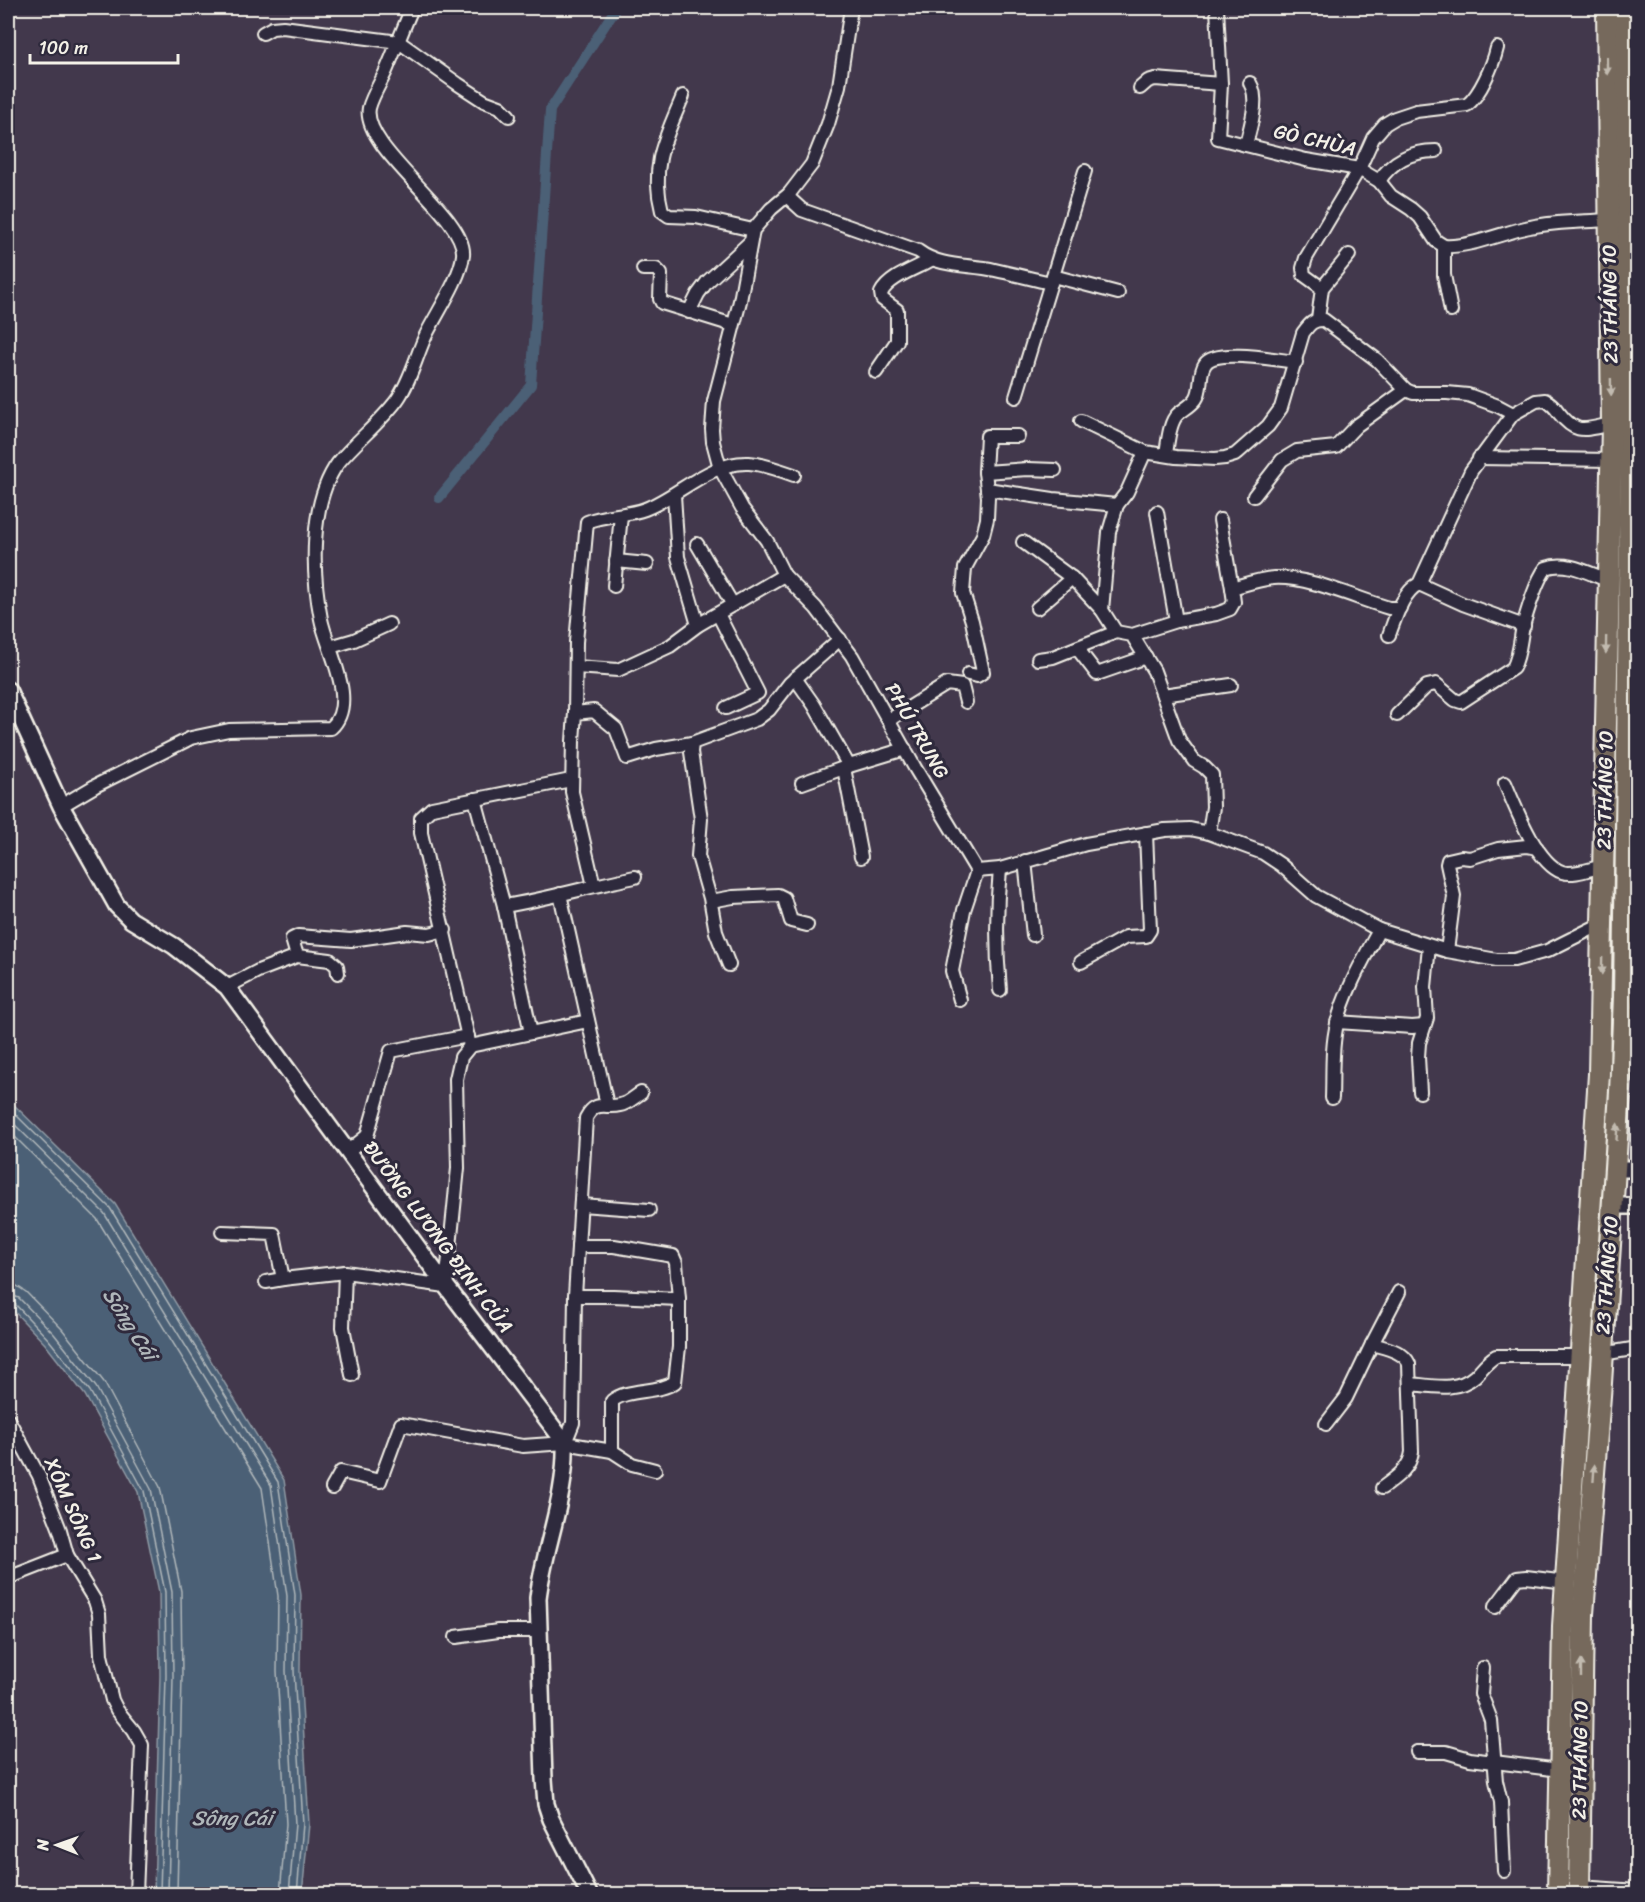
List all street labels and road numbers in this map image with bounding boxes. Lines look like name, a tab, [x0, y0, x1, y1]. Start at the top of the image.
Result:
street label: GÒ CHÙA	[1270, 114, 1360, 166]
street label: 23 THÁNG 10	[1591, 244, 1629, 364]
street label: PHÚ TRUNG	[875, 676, 959, 786]
street label: 23 THÁNG 10	[1586, 730, 1624, 850]
street label: ĐƯỜNG LƯƠNG ĐỊNH CỦA	[354, 1133, 522, 1341]
street label: 23 THÁNG 10	[1585, 1214, 1629, 1336]
street label: XÓM SÔNG 1	[34, 1451, 112, 1568]
street label: 23 THÁNG 10	[1561, 1700, 1599, 1820]

